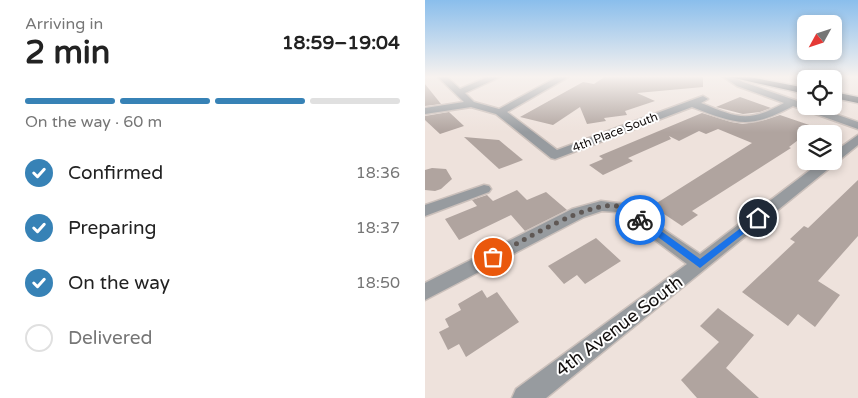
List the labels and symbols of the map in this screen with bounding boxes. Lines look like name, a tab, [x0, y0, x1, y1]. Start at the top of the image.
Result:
north arrow	[797, 15, 843, 60]
street label: 4th Place South	[570, 109, 660, 155]
courier	[615, 195, 665, 245]
pin	[737, 197, 779, 239]
pin	[472, 236, 514, 278]
street label: 4th Avenue South	[551, 271, 687, 381]

